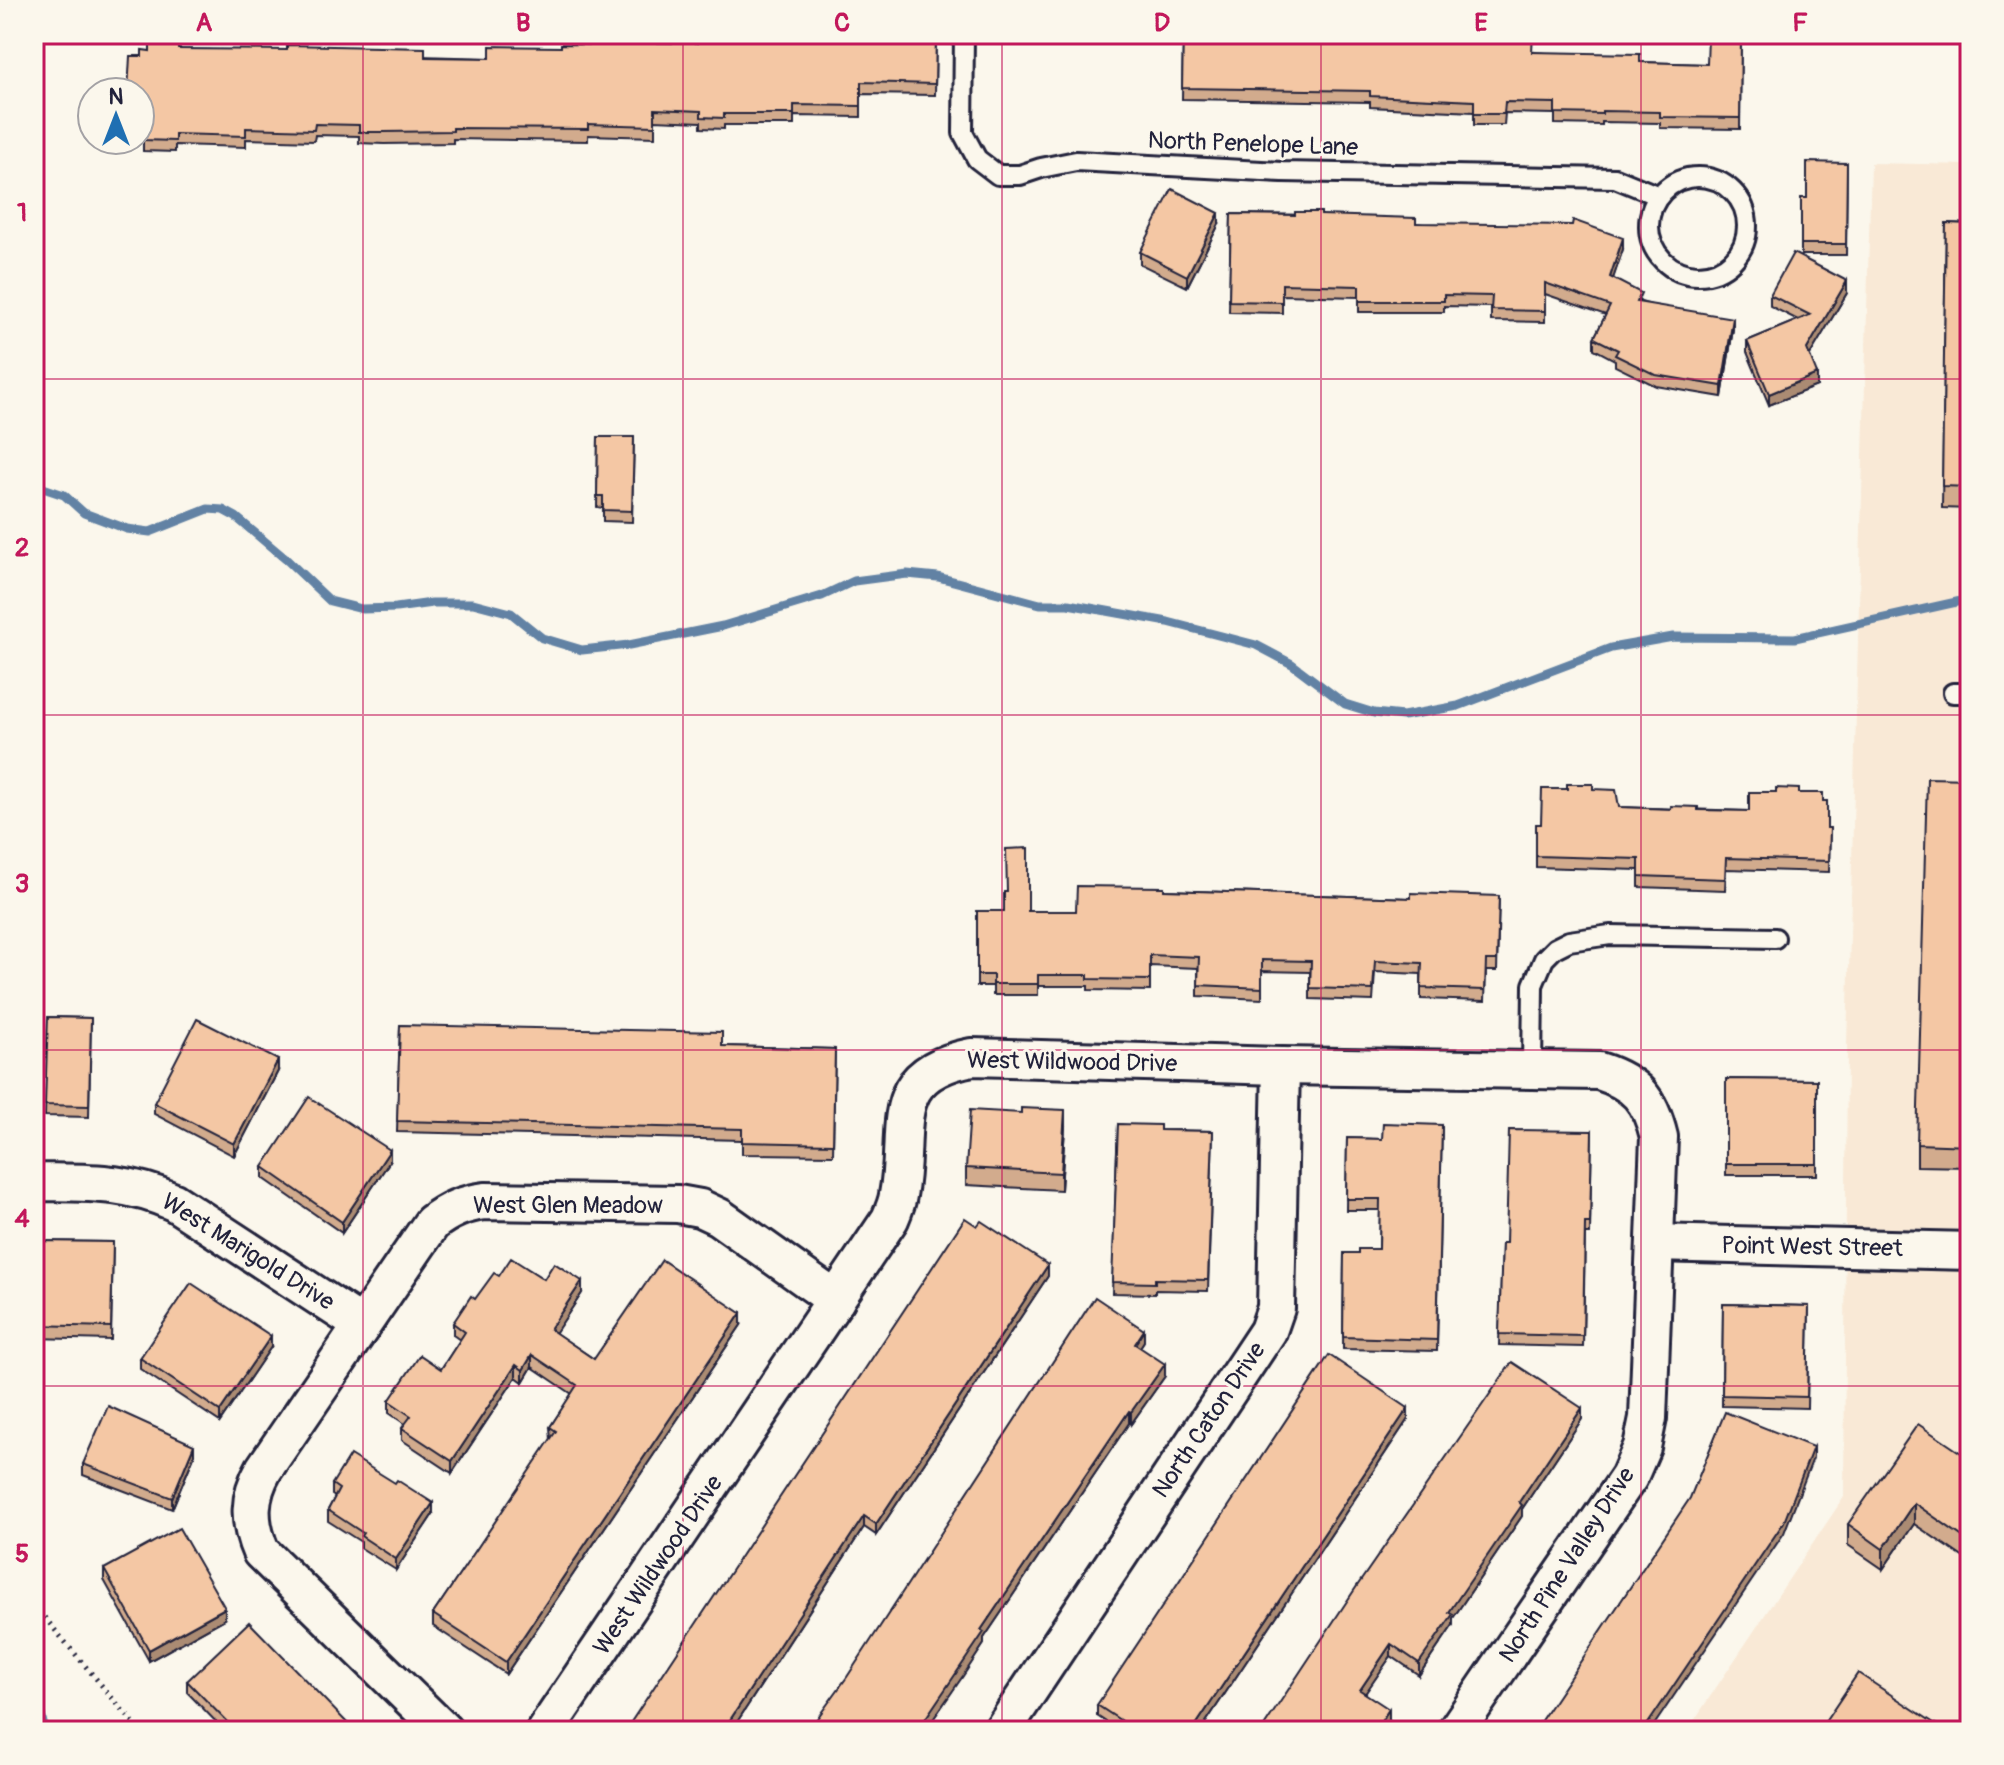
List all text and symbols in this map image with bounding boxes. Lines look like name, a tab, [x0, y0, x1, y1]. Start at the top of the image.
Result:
text: A	[196, 7, 213, 39]
text: B	[516, 7, 530, 39]
text: C	[834, 7, 850, 39]
text: D	[1154, 7, 1170, 39]
text: E	[1474, 7, 1488, 39]
text: F	[1792, 7, 1808, 39]
north arrow	[76, 76, 156, 156]
text: N	[109, 83, 124, 111]
street label: North Penelope Lane	[1147, 126, 1359, 162]
text: 1	[17, 197, 27, 229]
text: 2	[15, 532, 29, 564]
text: 3	[15, 868, 29, 900]
street label: West Wildwood Drive	[967, 1046, 1178, 1078]
street label: West Marigold Drive	[156, 1187, 340, 1317]
street label: West Glen Meadow	[473, 1191, 663, 1220]
text: 4	[14, 1203, 30, 1235]
street label: Point West Street	[1721, 1231, 1903, 1263]
street label: North Caton Drive	[1146, 1337, 1272, 1503]
street label: North Pine Valley Drive	[1493, 1462, 1641, 1668]
street label: West Wildwood Drive	[587, 1470, 729, 1660]
text: 5	[15, 1538, 29, 1570]

